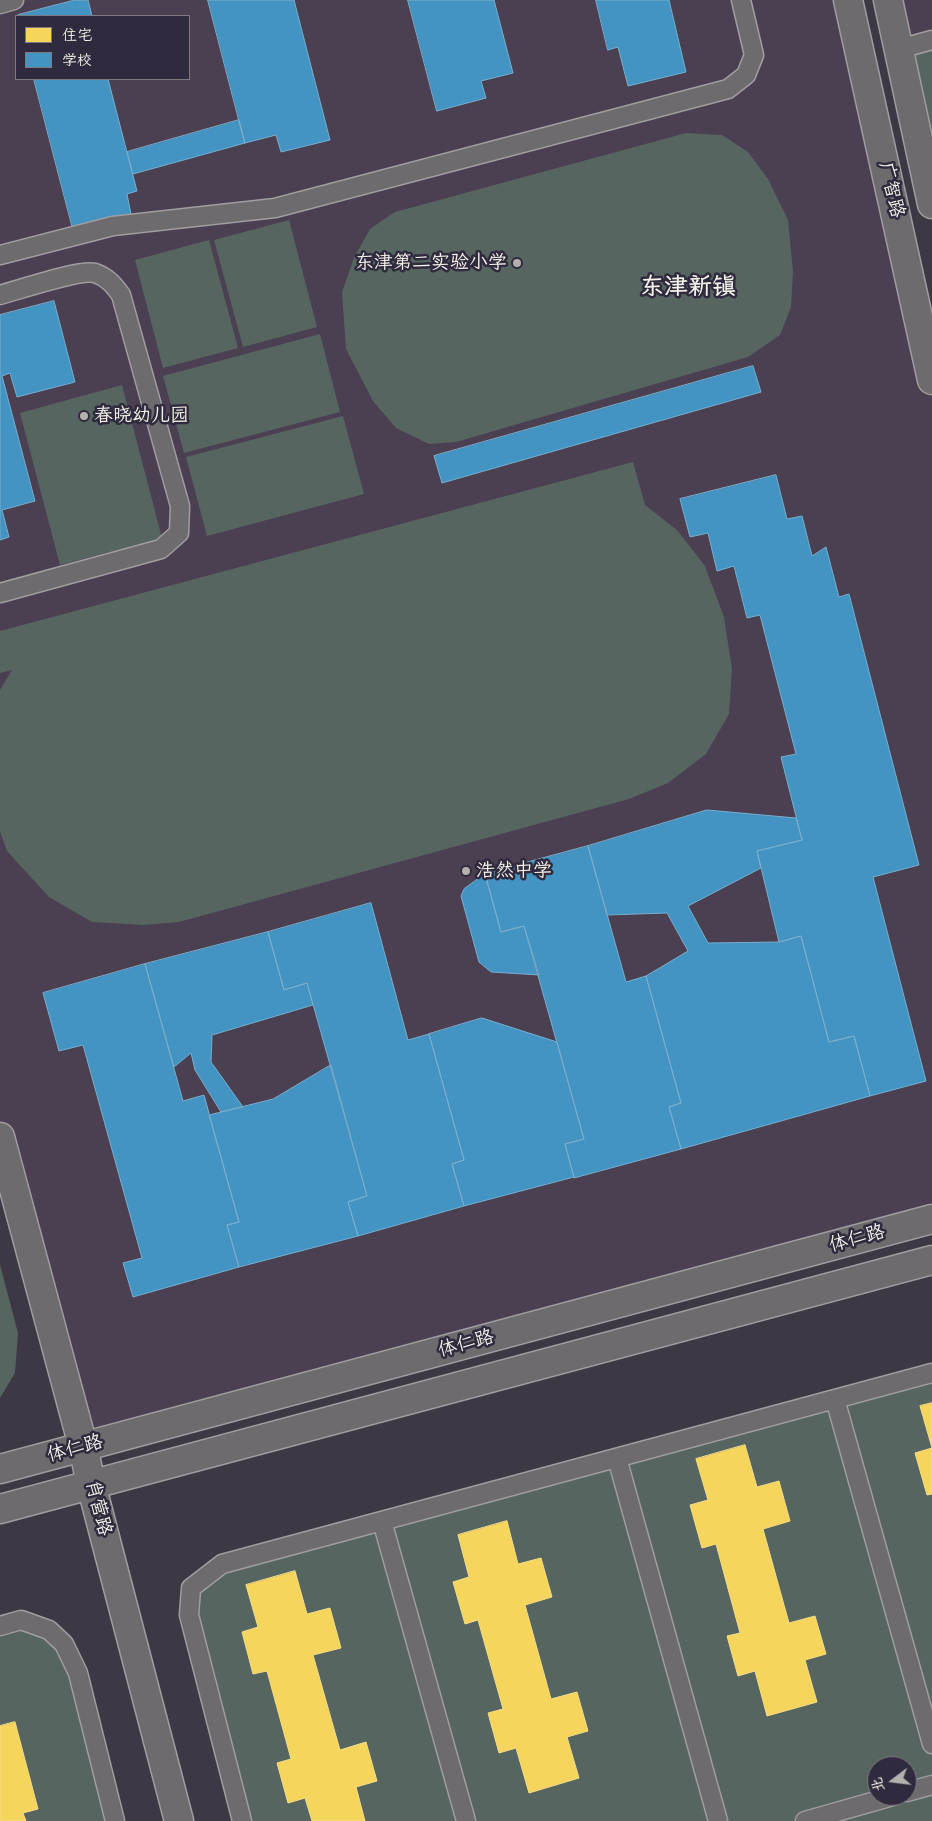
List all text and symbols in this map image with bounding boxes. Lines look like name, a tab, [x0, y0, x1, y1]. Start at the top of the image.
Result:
legend	[15, 15, 190, 80]
text: 住宅	[62, 26, 92, 44]
text: 学校	[62, 51, 92, 69]
street label: 广智路	[873, 160, 909, 220]
place label: 东津第二实验小学	[355, 252, 507, 274]
marker: 东津第二实验小学	[511, 257, 523, 269]
district label: 东津新镇	[640, 274, 736, 302]
place label: 春晓幼儿园	[94, 405, 189, 427]
marker: 春晓幼儿园	[78, 410, 90, 422]
place label: 浩然中学	[476, 860, 552, 882]
marker: 浩然中学	[460, 865, 472, 877]
street label: 体仁路	[827, 1221, 887, 1257]
street label: 体仁路	[436, 1326, 496, 1362]
street label: 体仁路	[45, 1431, 105, 1467]
street label: 肖营路	[80, 1478, 116, 1538]
north arrow	[867, 1756, 917, 1806]
text: 北	[868, 1776, 888, 1794]

